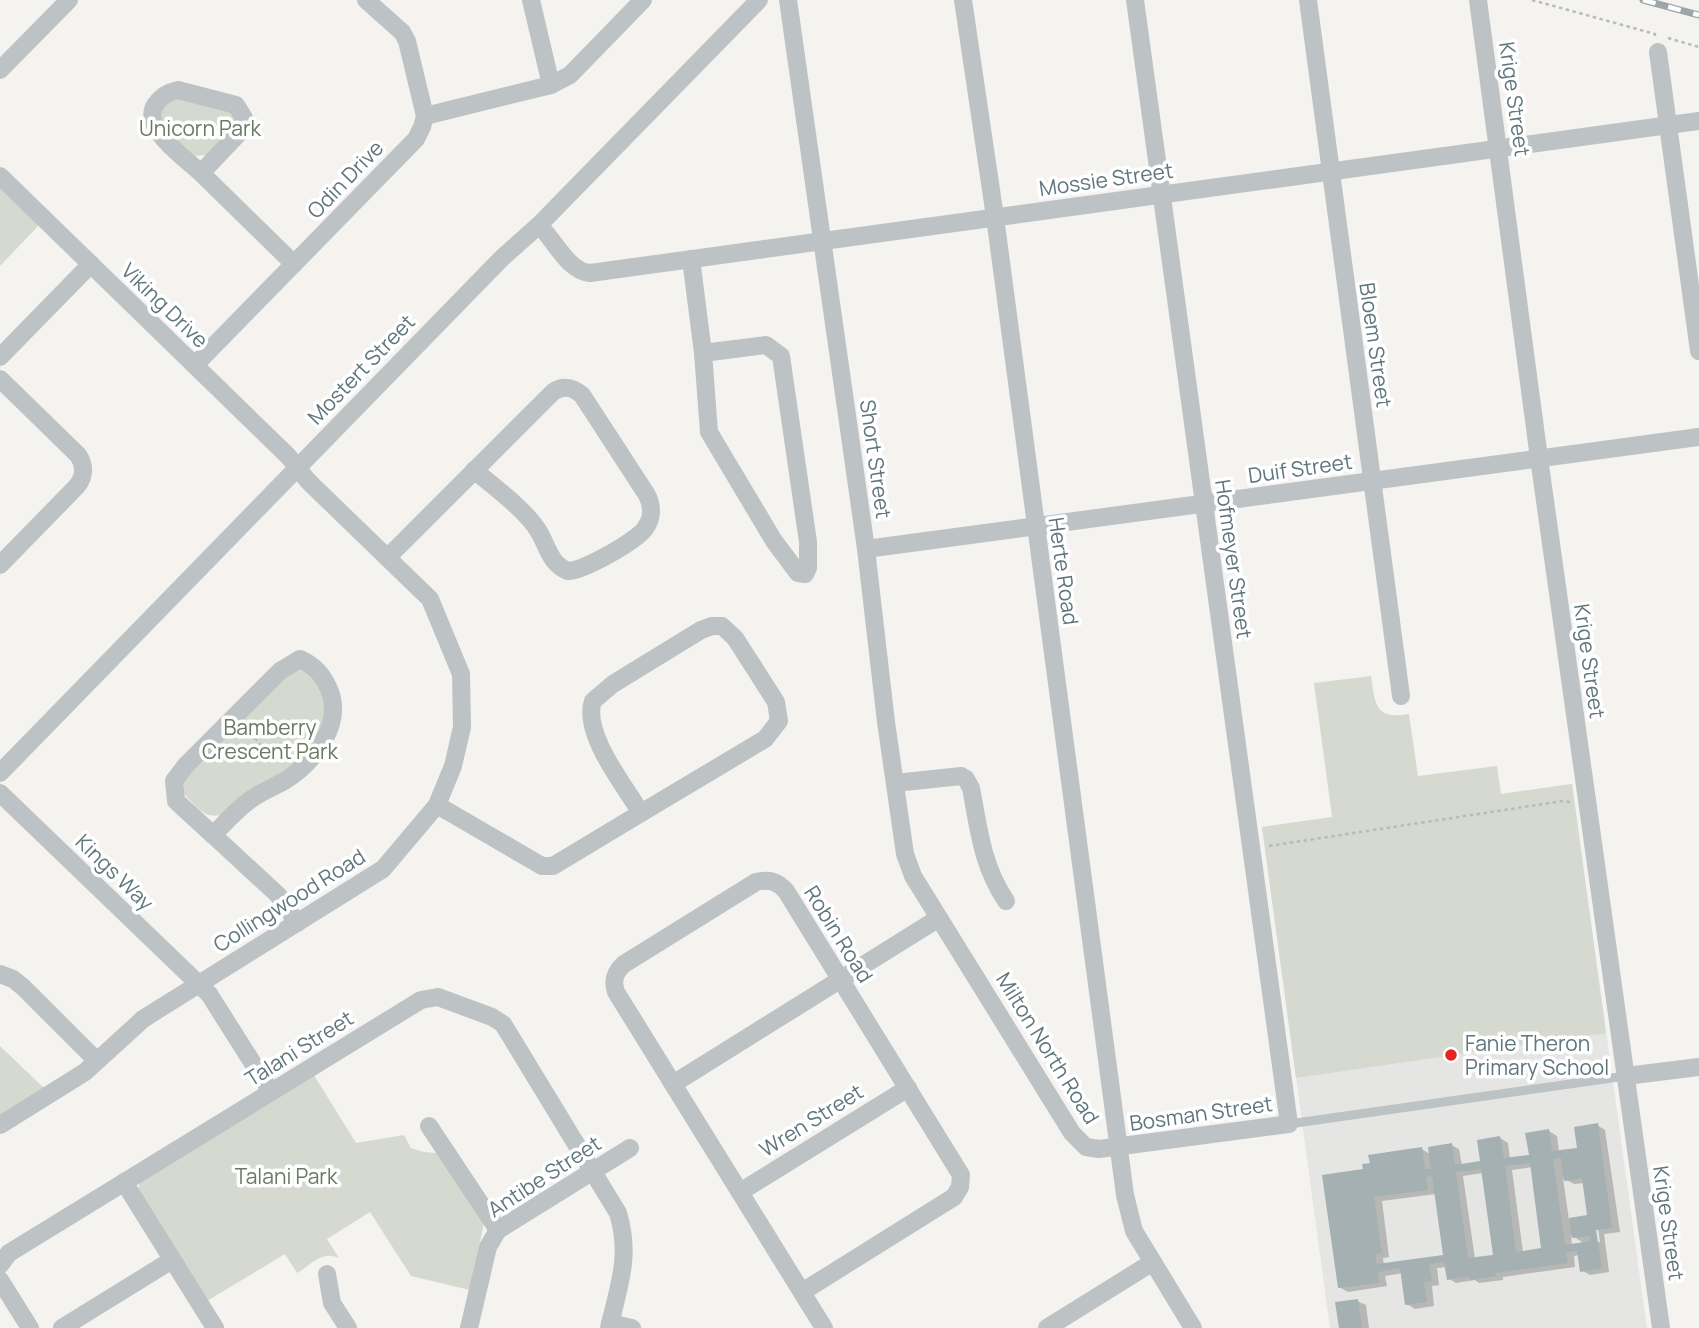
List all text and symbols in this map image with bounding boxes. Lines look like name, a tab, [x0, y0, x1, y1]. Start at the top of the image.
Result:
street label: Krige Street	[1493, 40, 1537, 158]
park label: Unicorn Park	[139, 114, 262, 142]
street label: Odin Drive	[301, 134, 389, 224]
street label: Mossie Street	[1037, 156, 1175, 202]
street label: Viking Drive	[115, 256, 215, 354]
street label: Bloem Street	[1353, 281, 1399, 409]
street label: Mostert Street	[301, 308, 421, 430]
street label: Short Street	[854, 398, 898, 520]
street label: Duif Street	[1246, 447, 1354, 489]
street label: Hofmeyer Street	[1209, 478, 1259, 640]
street label: Herte Road	[1043, 515, 1085, 627]
street label: Krige Street	[1568, 602, 1612, 720]
park label: Bamberry Crescent Park	[202, 713, 339, 765]
street label: Kings Way	[70, 828, 160, 916]
street label: Collingwood Road	[208, 842, 370, 958]
street label: Robin Road	[798, 880, 880, 988]
street label: Milton North Road	[990, 967, 1106, 1129]
street label: Talani Street	[240, 1004, 358, 1092]
place label: Fanie Theron Primary School	[1465, 1029, 1609, 1081]
marker: Fanie Theron Primary School	[1443, 1047, 1459, 1063]
street label: Wren Street	[754, 1077, 868, 1163]
street label: Bosman Street	[1128, 1089, 1274, 1137]
street label: Antibe Street	[482, 1129, 606, 1223]
park label: Talani Park	[235, 1162, 338, 1190]
street label: Krige Street	[1647, 1164, 1691, 1282]

